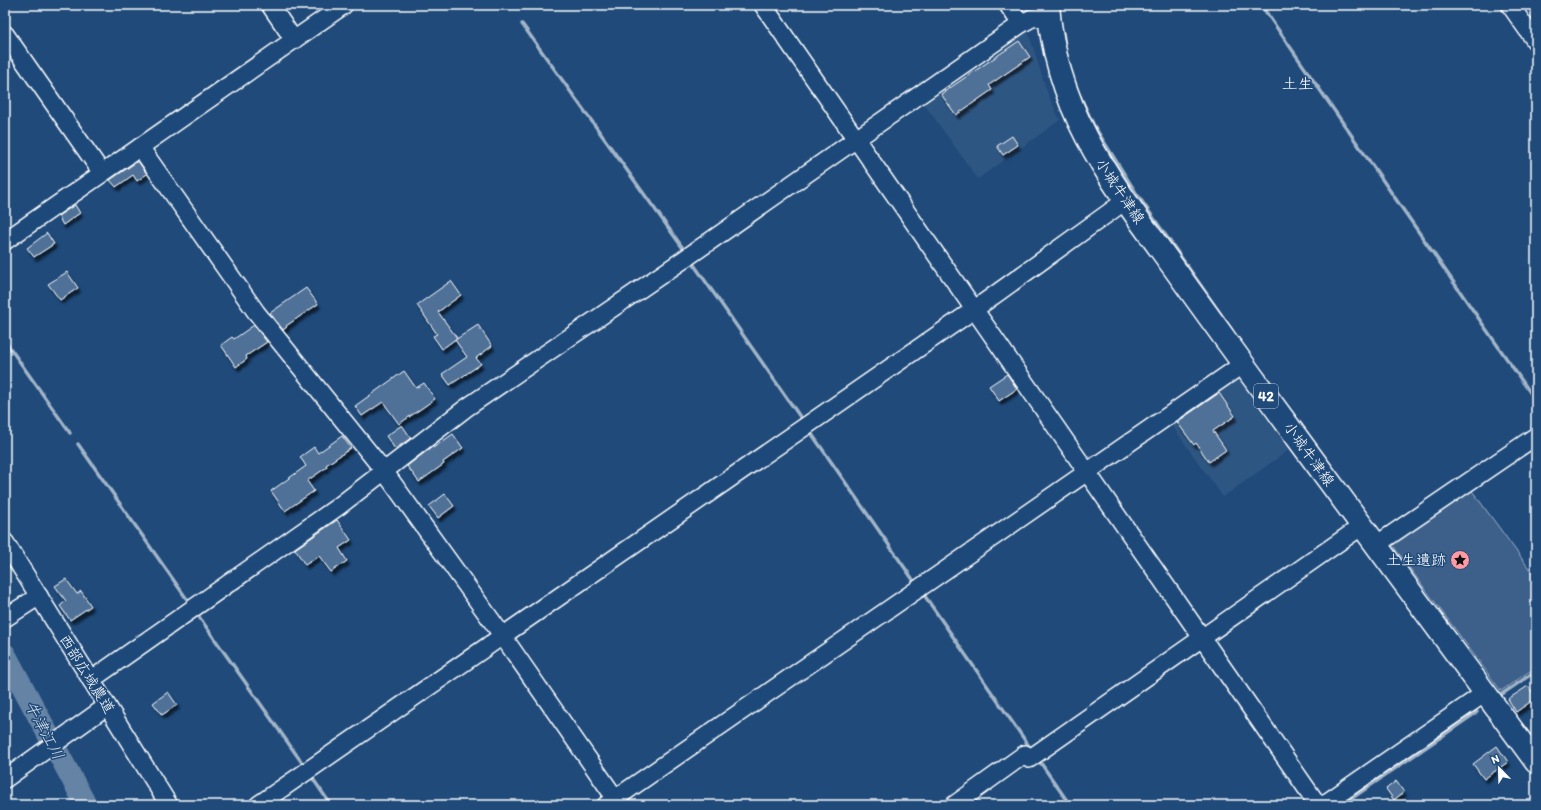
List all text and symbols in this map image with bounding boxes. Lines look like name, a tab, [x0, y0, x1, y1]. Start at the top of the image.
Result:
district label: 土生	[1282, 74, 1314, 93]
street label: 小城牛津線	[1092, 155, 1148, 227]
road number: 42	[1254, 384, 1278, 408]
street label: 小城牛津線	[1280, 418, 1338, 490]
place icon: 土生遺跡	[1449, 549, 1471, 571]
place label: 土生遺跡	[1386, 551, 1446, 569]
street label: 西部広域農道	[56, 631, 118, 717]
water label: 牛津江川	[21, 698, 68, 763]
north arrow	[1479, 748, 1519, 788]
text: N	[1489, 752, 1501, 767]

